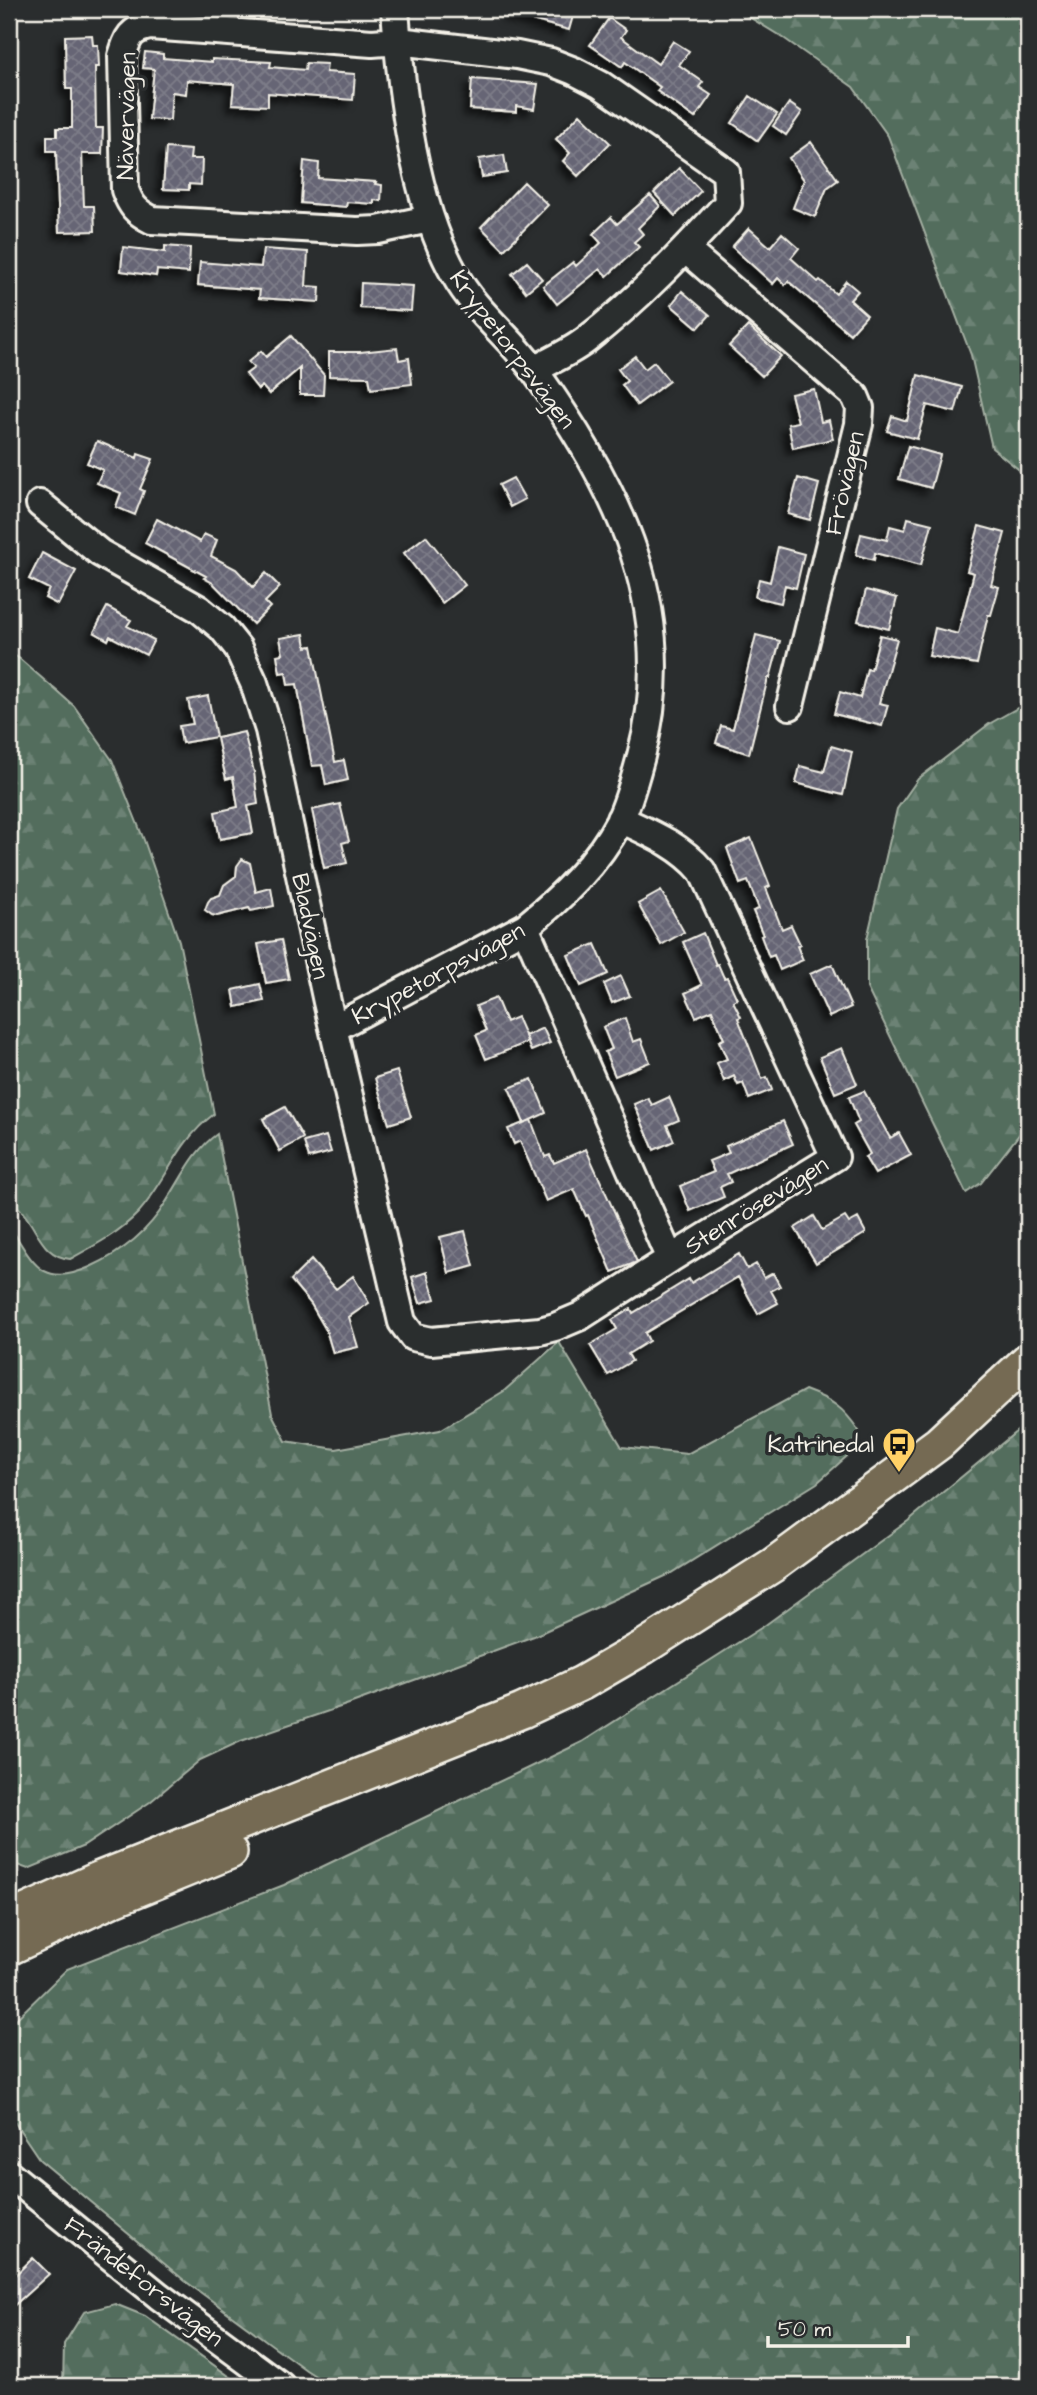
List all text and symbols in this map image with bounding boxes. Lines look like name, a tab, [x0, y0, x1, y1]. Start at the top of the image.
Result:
street label: Nävervägen	[109, 52, 146, 180]
street label: Krypetorpsvägen	[440, 263, 583, 437]
street label: Frövägen	[817, 428, 874, 539]
street label: Bladvägen	[281, 870, 338, 982]
street label: Krypetorpsvägen	[346, 914, 531, 1035]
street label: Stenrösevägen	[678, 1148, 836, 1265]
bus stop icon: Katrinedal	[880, 1425, 918, 1474]
place label: Katrinedal	[767, 1428, 874, 1462]
street label: Frändeforsvägen	[56, 2209, 230, 2356]
scale bar	[768, 2304, 908, 2348]
text: 50 m	[778, 2315, 832, 2344]

